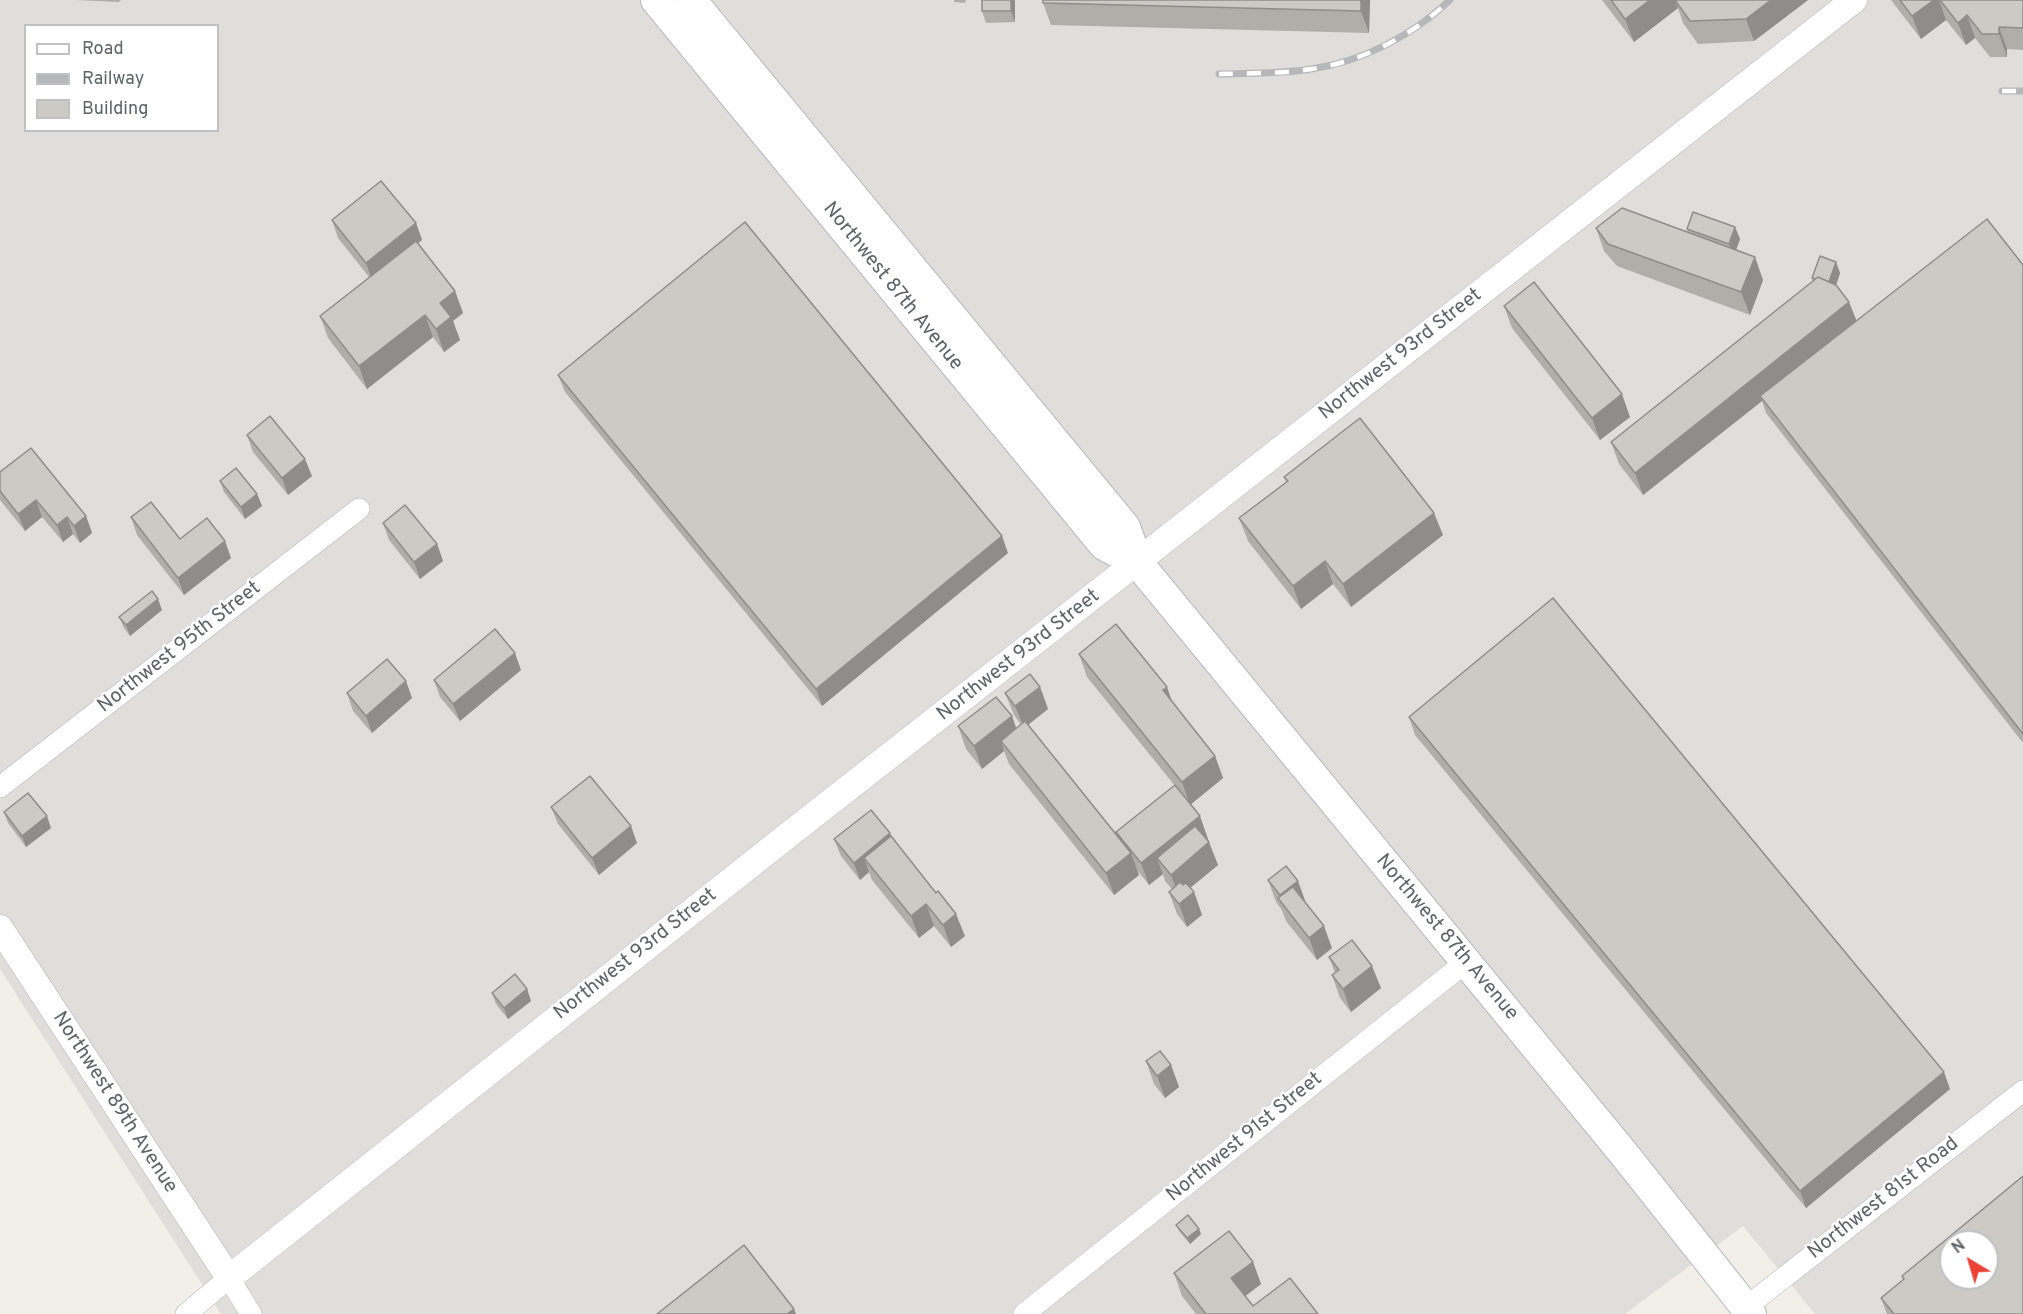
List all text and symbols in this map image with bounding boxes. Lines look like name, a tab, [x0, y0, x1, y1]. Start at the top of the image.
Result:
legend	[24, 24, 219, 132]
text: Road	[82, 38, 124, 61]
text: Railway	[82, 68, 144, 91]
text: Building	[82, 98, 148, 121]
street label: Northwest 87th Avenue	[817, 198, 967, 376]
street label: Northwest 93rd Street	[1315, 284, 1487, 426]
street label: Northwest 95th Street	[94, 577, 266, 719]
street label: Northwest 93rd Street	[933, 585, 1105, 727]
street label: Northwest 87th Avenue	[1369, 850, 1523, 1026]
street label: Northwest 93rd Street	[550, 884, 722, 1026]
street label: Northwest 89th Avenue	[46, 1008, 182, 1198]
street label: Northwest 91st Street	[1162, 1068, 1328, 1208]
street label: Northwest 81st Road	[1804, 1133, 1964, 1265]
north arrow	[1939, 1230, 1999, 1290]

